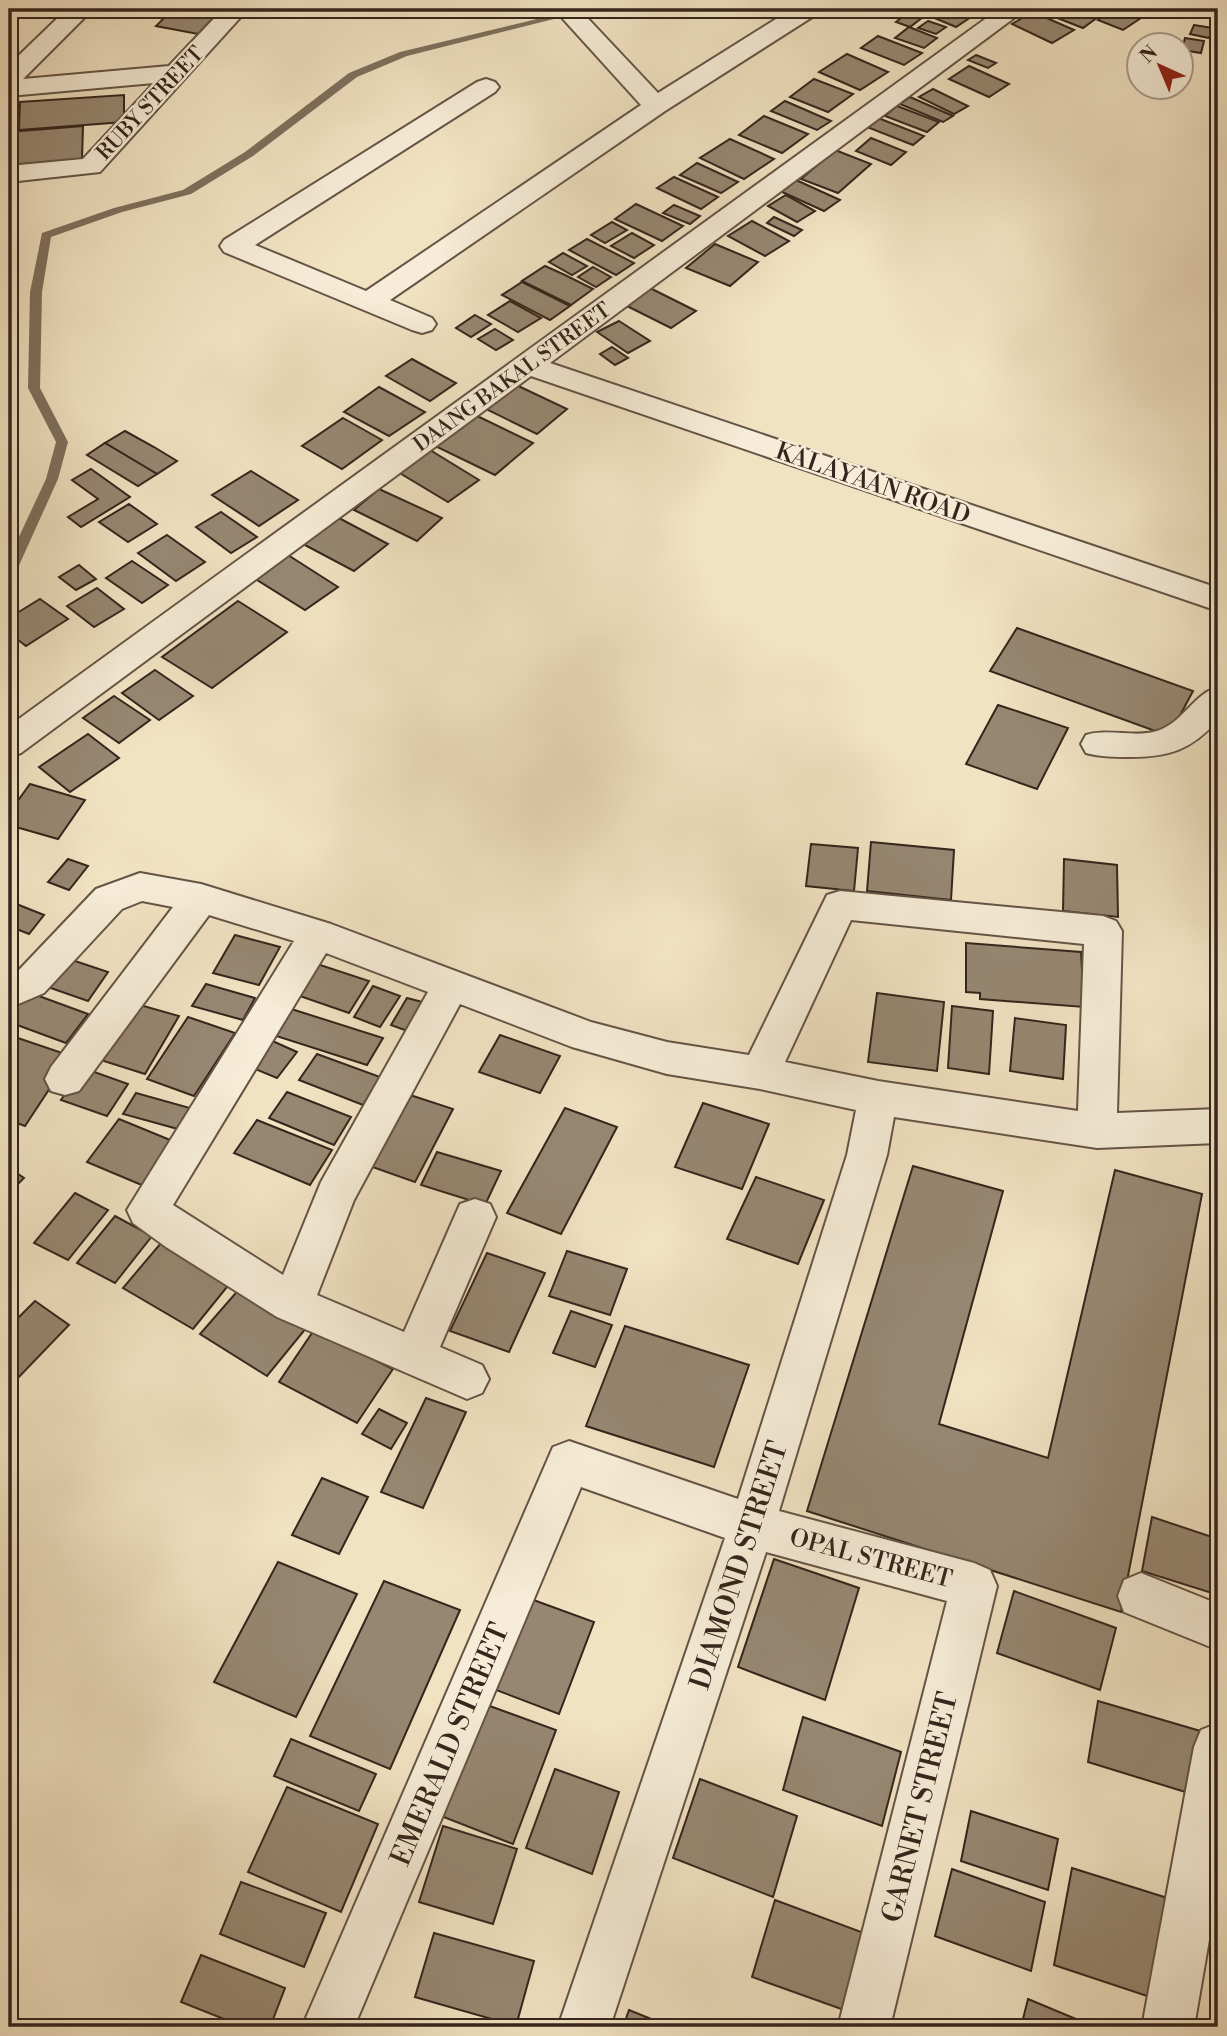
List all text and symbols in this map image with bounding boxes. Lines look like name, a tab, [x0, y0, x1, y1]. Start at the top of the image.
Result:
north arrow	[1126, 32, 1196, 102]
street label: RUBY STREET	[91, 41, 210, 166]
text: N	[1135, 41, 1163, 68]
street label: DAANG BAKAL STREET	[409, 297, 617, 458]
street label: KALAYAAN ROAD	[771, 437, 974, 531]
street label: DIAMOND STREET	[683, 1437, 796, 1694]
street label: OPAL STREET	[786, 1523, 955, 1595]
street label: EMERALD STREET	[383, 1618, 517, 1871]
street label: GARNET STREET	[875, 1688, 966, 1926]

